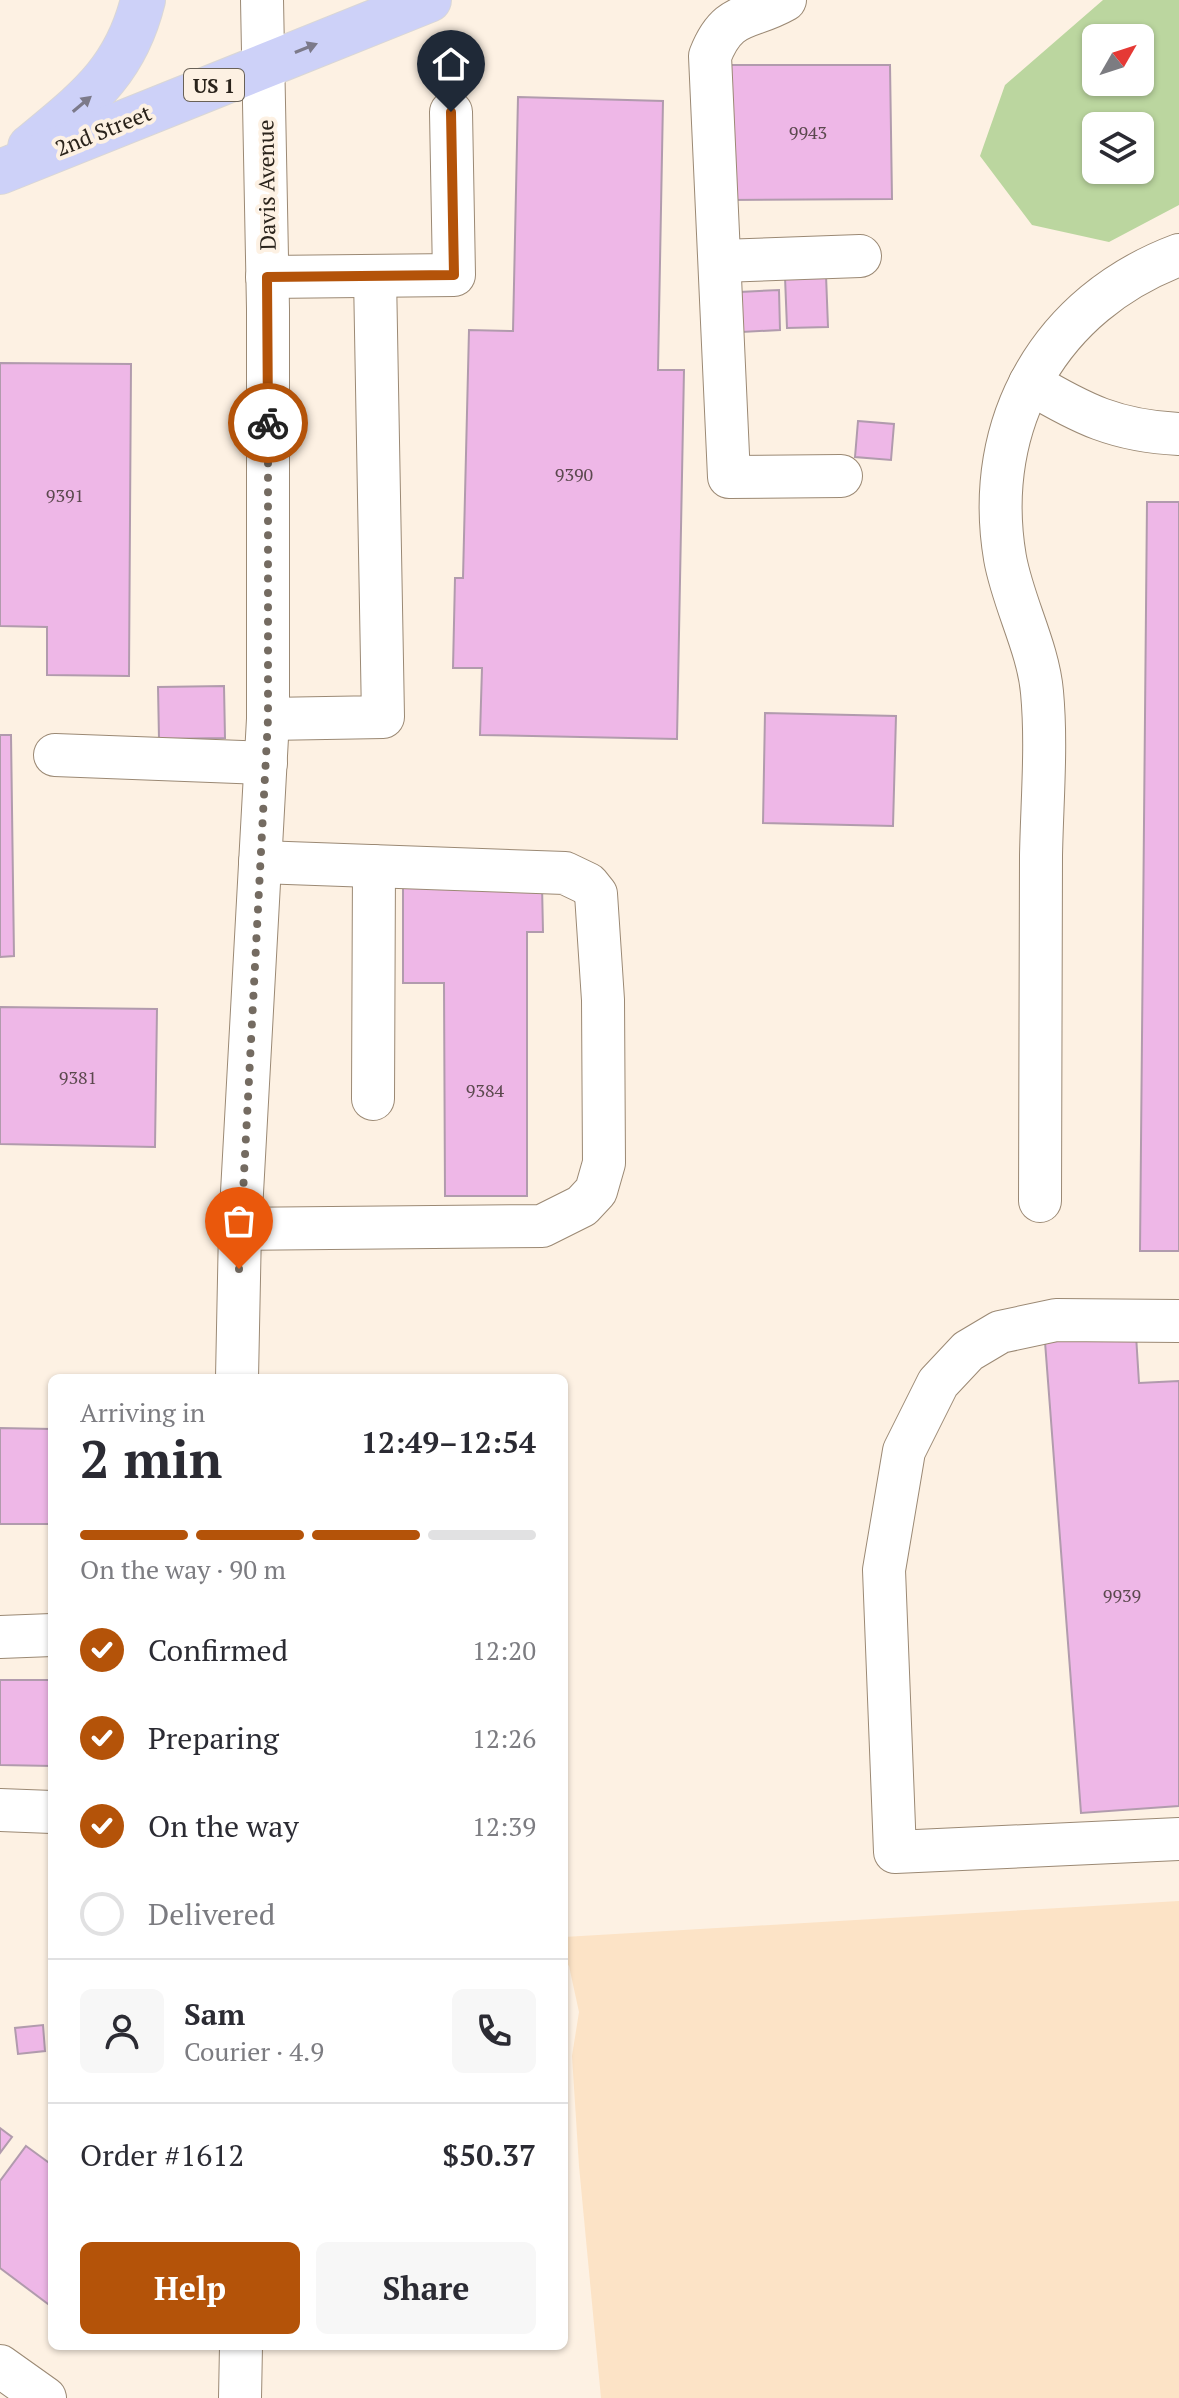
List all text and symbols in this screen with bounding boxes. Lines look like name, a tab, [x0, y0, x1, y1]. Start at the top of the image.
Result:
north arrow	[1082, 24, 1154, 96]
map controls	[1082, 24, 1154, 184]
pin	[417, 30, 485, 112]
one-way arrow	[294, 41, 318, 54]
icon: home	[429, 42, 473, 86]
road number: US 1	[184, 69, 244, 101]
one-way arrow	[71, 96, 91, 113]
street label: 2nd Street	[51, 98, 155, 162]
button: layers	[1082, 112, 1154, 184]
street label: Davis Avenue	[250, 119, 282, 251]
house number: 9943	[789, 120, 827, 144]
courier	[228, 383, 308, 463]
icon: bike	[246, 401, 290, 445]
house number: 9390	[555, 462, 593, 486]
house number: 9391	[46, 483, 84, 507]
house number: 9381	[59, 1065, 97, 1089]
house number: 9384	[466, 1078, 505, 1102]
pin	[205, 1187, 273, 1269]
icon: bag	[217, 1199, 261, 1243]
text: Arriving in	[80, 1395, 205, 1429]
text: 12:49–12:54	[361, 1422, 536, 1462]
text: 2 min	[80, 1424, 222, 1493]
text: On the way · 90 m	[80, 1552, 286, 1586]
house number: 9939	[1103, 1583, 1141, 1607]
icon: check	[80, 1628, 124, 1672]
text: Confirmed	[148, 1630, 288, 1670]
text: 12:20	[472, 1633, 536, 1667]
icon: check	[80, 1716, 124, 1760]
text: Preparing	[148, 1718, 279, 1758]
text: 12:26	[472, 1721, 536, 1755]
icon: check	[80, 1804, 124, 1848]
text: On the way	[148, 1806, 299, 1846]
text: 12:39	[472, 1809, 536, 1843]
text: Delivered	[148, 1894, 275, 1934]
button: person	[80, 1989, 164, 2073]
button: phone	[452, 1989, 536, 2073]
text: Sam	[184, 1994, 245, 2034]
text: Courier · 4.9	[184, 2034, 324, 2068]
text: Order #1612	[80, 2135, 244, 2175]
text: $50.37	[442, 2135, 536, 2175]
button: Help	[80, 2242, 300, 2334]
button: Share	[316, 2242, 536, 2334]

